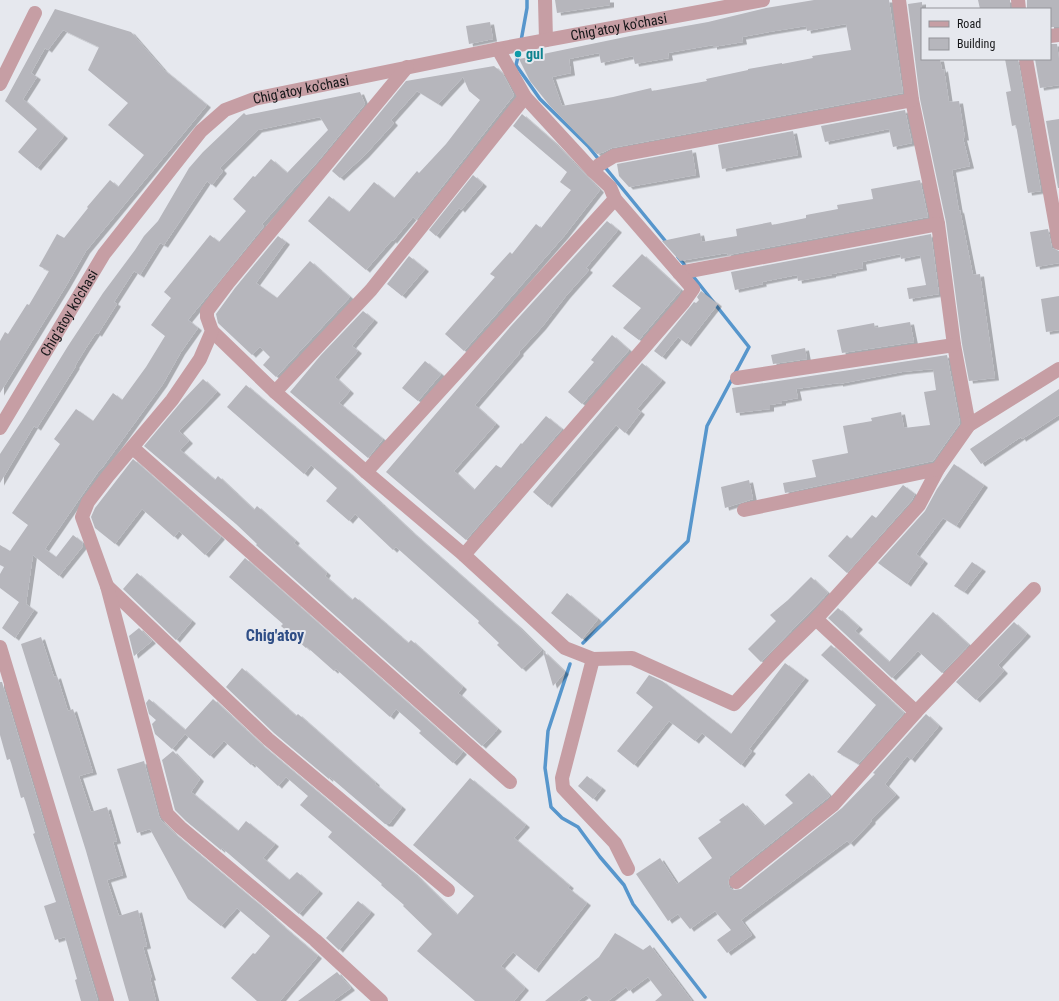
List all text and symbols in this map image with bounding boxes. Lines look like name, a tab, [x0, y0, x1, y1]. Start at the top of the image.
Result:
legend	[921, 8, 1051, 60]
street label: Chig'atoy ko'chasi	[569, 10, 668, 43]
text: Road	[957, 17, 981, 31]
text: Building	[957, 37, 995, 51]
place label: gul	[526, 46, 543, 62]
marker: gul	[513, 49, 523, 59]
street label: Chig'atoy ko'chasi	[251, 72, 350, 107]
street label: Chig'atoy ko'chasi	[37, 267, 101, 359]
district label: Chig'atoy	[246, 626, 304, 645]

